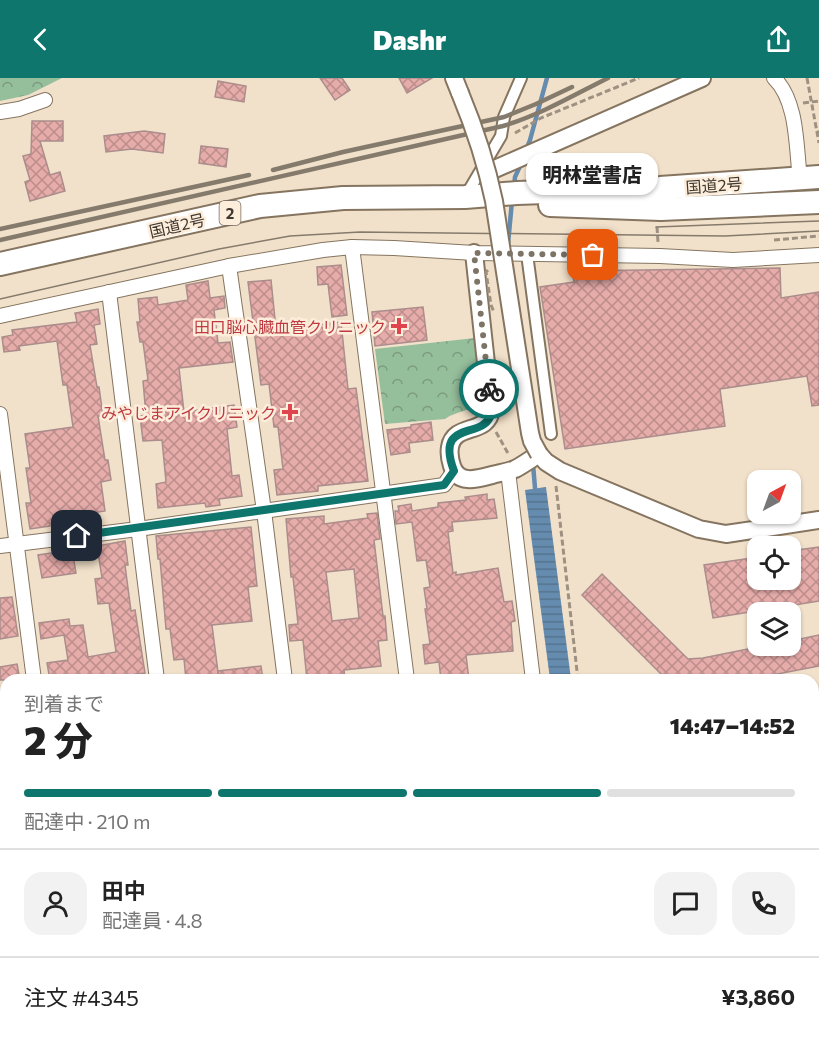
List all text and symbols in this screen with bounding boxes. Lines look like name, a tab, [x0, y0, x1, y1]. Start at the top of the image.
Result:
icon: back	[24, 23, 57, 56]
text: Dashr	[373, 23, 446, 56]
icon: share	[762, 23, 795, 56]
callout: 明林堂書店	[527, 153, 659, 195]
text: 明林堂書店	[542, 162, 642, 186]
street label: 国道2号	[685, 174, 743, 196]
road number: 2	[220, 201, 240, 225]
street label: 国道2号	[147, 209, 207, 241]
pin	[567, 229, 618, 280]
icon: bag	[576, 238, 609, 271]
place label: 田口脳心臓血管クリニック	[194, 317, 386, 336]
marker: 田口脳心臓血管クリニック	[390, 317, 408, 335]
courier	[459, 359, 519, 419]
icon: bike	[473, 373, 506, 406]
place label: みやじまアイクリニック	[101, 403, 276, 422]
marker: みやじまアイクリニック	[281, 403, 299, 421]
north arrow	[747, 470, 801, 524]
map controls	[747, 470, 801, 656]
pin	[51, 510, 102, 561]
icon: home	[60, 519, 93, 552]
button: locate	[747, 536, 801, 590]
button: layers	[747, 602, 801, 656]
text: 到着まで	[24, 691, 104, 715]
text: 14:47–14:52	[670, 712, 795, 739]
text: 2 分	[24, 715, 93, 763]
text: 配達中 · 210 m	[24, 809, 150, 833]
button: person	[24, 872, 87, 935]
button: chat	[654, 872, 717, 935]
button: phone	[732, 872, 795, 935]
text: 田中	[102, 877, 146, 904]
text: 配達員 · 4.8	[102, 908, 203, 932]
text: ¥3,860	[721, 983, 795, 1010]
text: 注文 #4345	[24, 984, 139, 1011]

